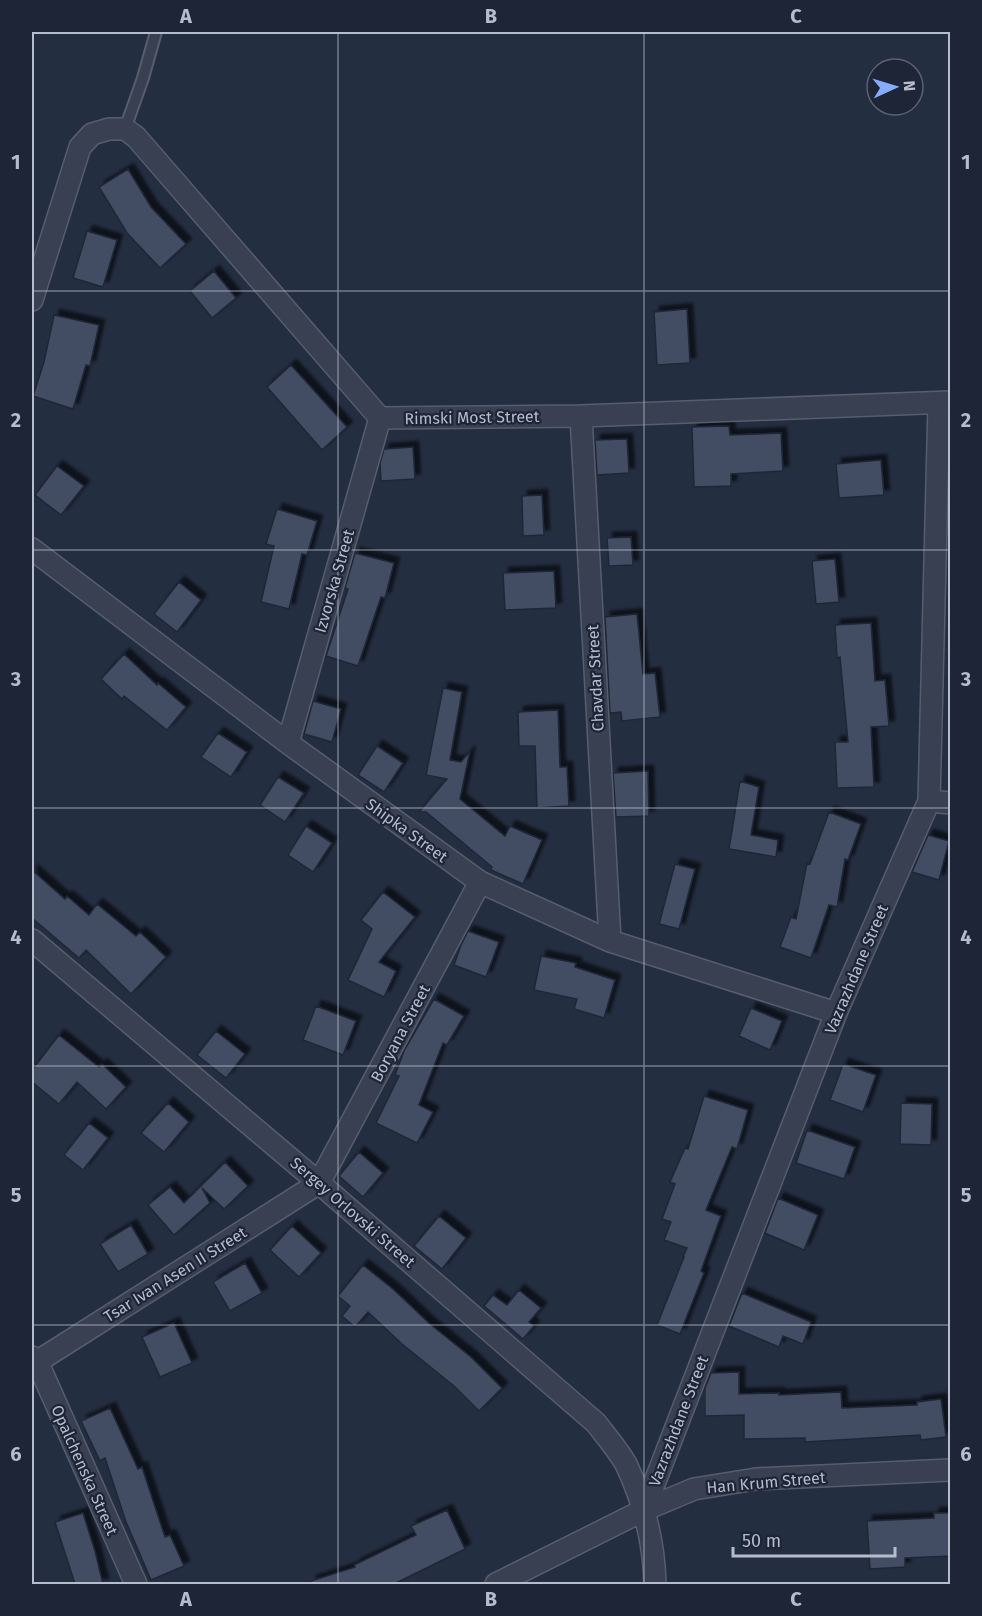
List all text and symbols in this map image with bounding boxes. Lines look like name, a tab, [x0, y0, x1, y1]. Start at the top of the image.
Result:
text: A	[179, 4, 193, 28]
text: B	[485, 4, 497, 28]
text: C	[790, 4, 802, 28]
north arrow	[865, 57, 925, 117]
text: N	[900, 80, 919, 92]
text: 1	[11, 150, 21, 174]
text: 1	[961, 150, 971, 174]
street label: Rimski Most Street	[404, 407, 540, 428]
text: 2	[11, 408, 21, 432]
text: 2	[961, 408, 971, 432]
street label: Izvorska Street	[311, 527, 358, 635]
street label: Chavdar Street	[583, 624, 608, 732]
text: 3	[10, 667, 21, 691]
text: 3	[960, 667, 971, 691]
street label: Shipka Street	[362, 794, 451, 867]
street label: Vazrazhdane Street	[821, 901, 892, 1037]
text: 4	[10, 925, 22, 949]
text: 4	[960, 925, 972, 949]
street label: Boryana Street	[367, 981, 434, 1085]
street label: Sergey Orlovski Street	[286, 1153, 419, 1272]
text: 5	[11, 1183, 22, 1207]
text: 5	[961, 1183, 972, 1207]
street label: Tsar Ivan Asen II Street	[100, 1223, 250, 1326]
street label: Vazrazhdane Street	[645, 1353, 712, 1489]
street label: Opalchenska Street	[47, 1402, 122, 1538]
text: 6	[10, 1442, 22, 1466]
text: 6	[960, 1442, 972, 1466]
street label: Han Krum Street	[706, 1468, 827, 1497]
scale bar	[733, 1520, 895, 1558]
text: 50 m	[742, 1530, 781, 1552]
text: A	[179, 1587, 193, 1611]
text: B	[485, 1587, 497, 1611]
text: C	[790, 1587, 802, 1611]

